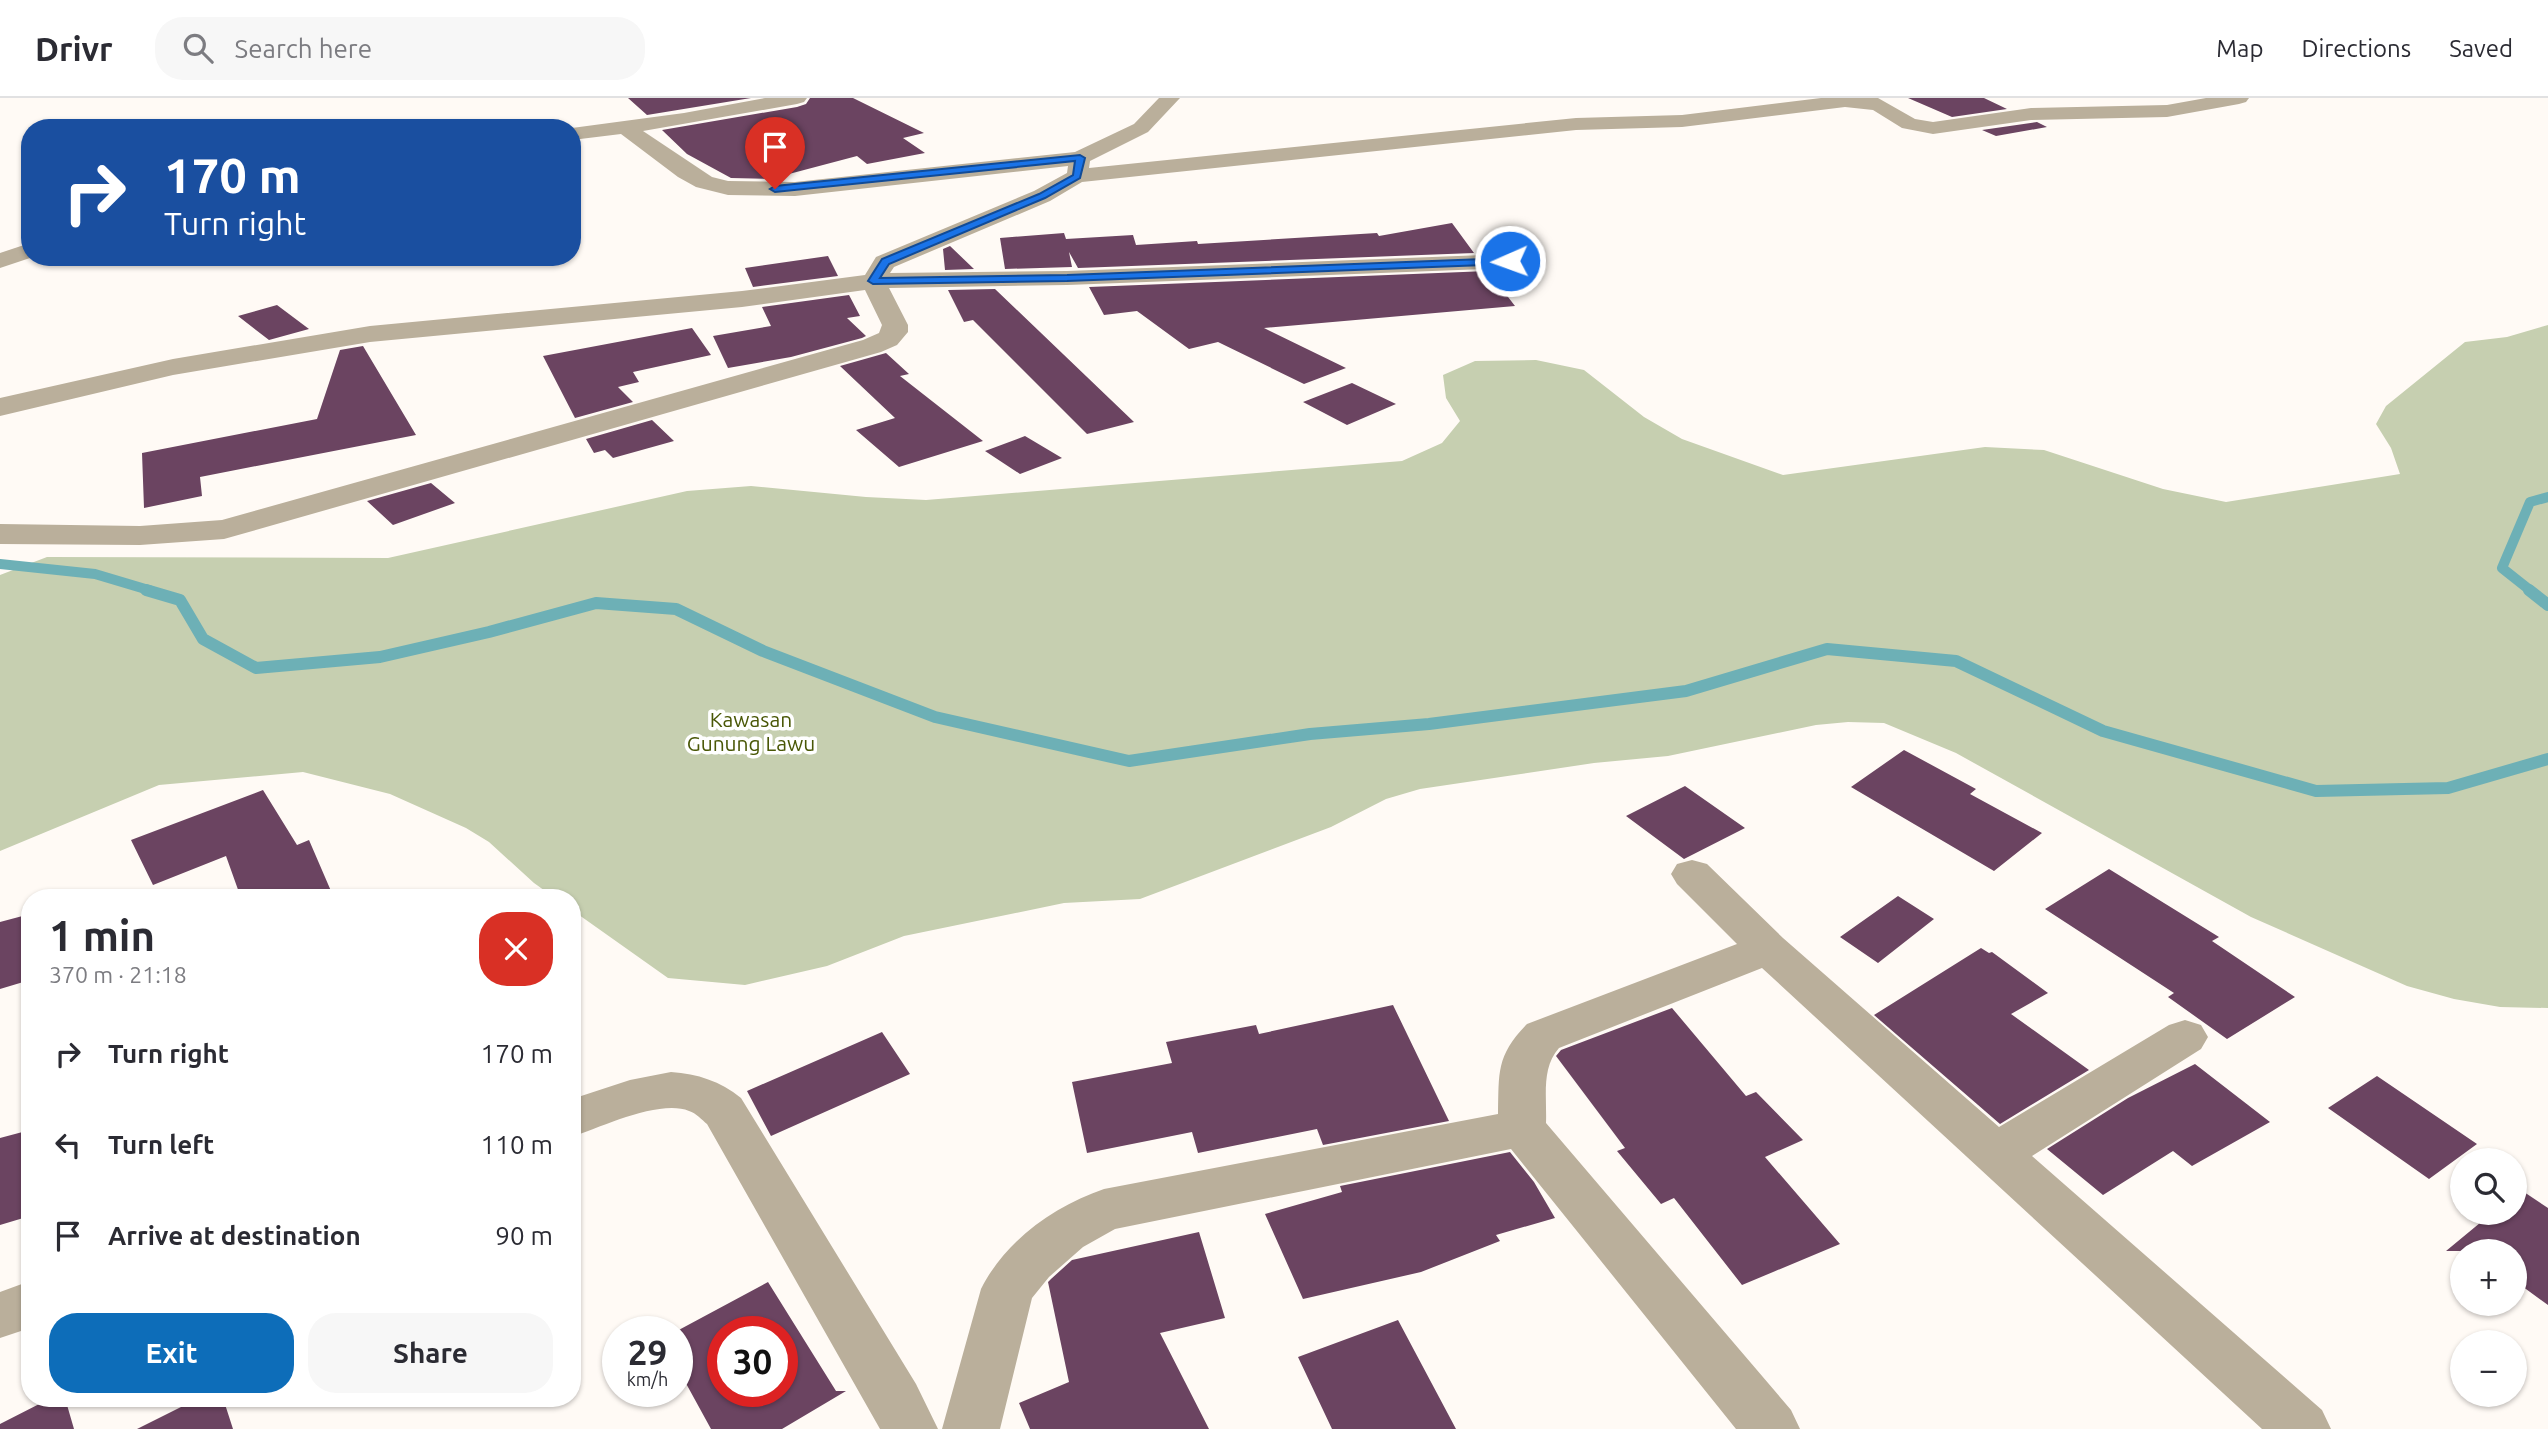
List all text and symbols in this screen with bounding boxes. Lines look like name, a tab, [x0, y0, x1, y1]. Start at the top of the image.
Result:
search box	[155, 17, 645, 80]
icon: search	[179, 29, 217, 67]
text: Drivr	[35, 30, 113, 67]
text: Search here	[235, 34, 372, 63]
text: Map	[2216, 35, 2263, 62]
text: Directions	[2301, 35, 2411, 62]
text: Saved	[2449, 35, 2513, 62]
pin	[745, 117, 805, 189]
icon: arrive	[756, 128, 794, 166]
icon: right	[49, 147, 140, 238]
text: 170 m	[164, 147, 301, 202]
text: Turn right	[164, 205, 306, 241]
position arrow	[1473, 224, 1547, 298]
park label: Kawasan Gunung Lawu	[687, 707, 815, 755]
text: 1 min	[49, 912, 155, 959]
button: close	[479, 912, 553, 986]
text: 370 m · 21:18	[49, 962, 187, 987]
icon: right	[49, 1035, 87, 1073]
text: Turn right	[108, 1039, 229, 1068]
text: 170 m	[481, 1039, 553, 1068]
icon: left	[49, 1126, 87, 1164]
text: Turn left	[108, 1130, 214, 1159]
text: 110 m	[481, 1130, 553, 1159]
map controls	[2450, 1148, 2527, 1407]
button: search	[2450, 1148, 2527, 1225]
icon: arrive	[49, 1217, 87, 1255]
text: Arrive at destination	[108, 1221, 361, 1250]
text: 90 m	[495, 1221, 553, 1250]
button: +	[2450, 1239, 2527, 1316]
button: Exit	[49, 1313, 294, 1393]
button: Share	[308, 1313, 553, 1393]
speed limit sign: 30	[707, 1316, 798, 1407]
button: −	[2450, 1330, 2527, 1407]
text: 29	[628, 1332, 667, 1372]
text: km/h	[627, 1369, 668, 1389]

